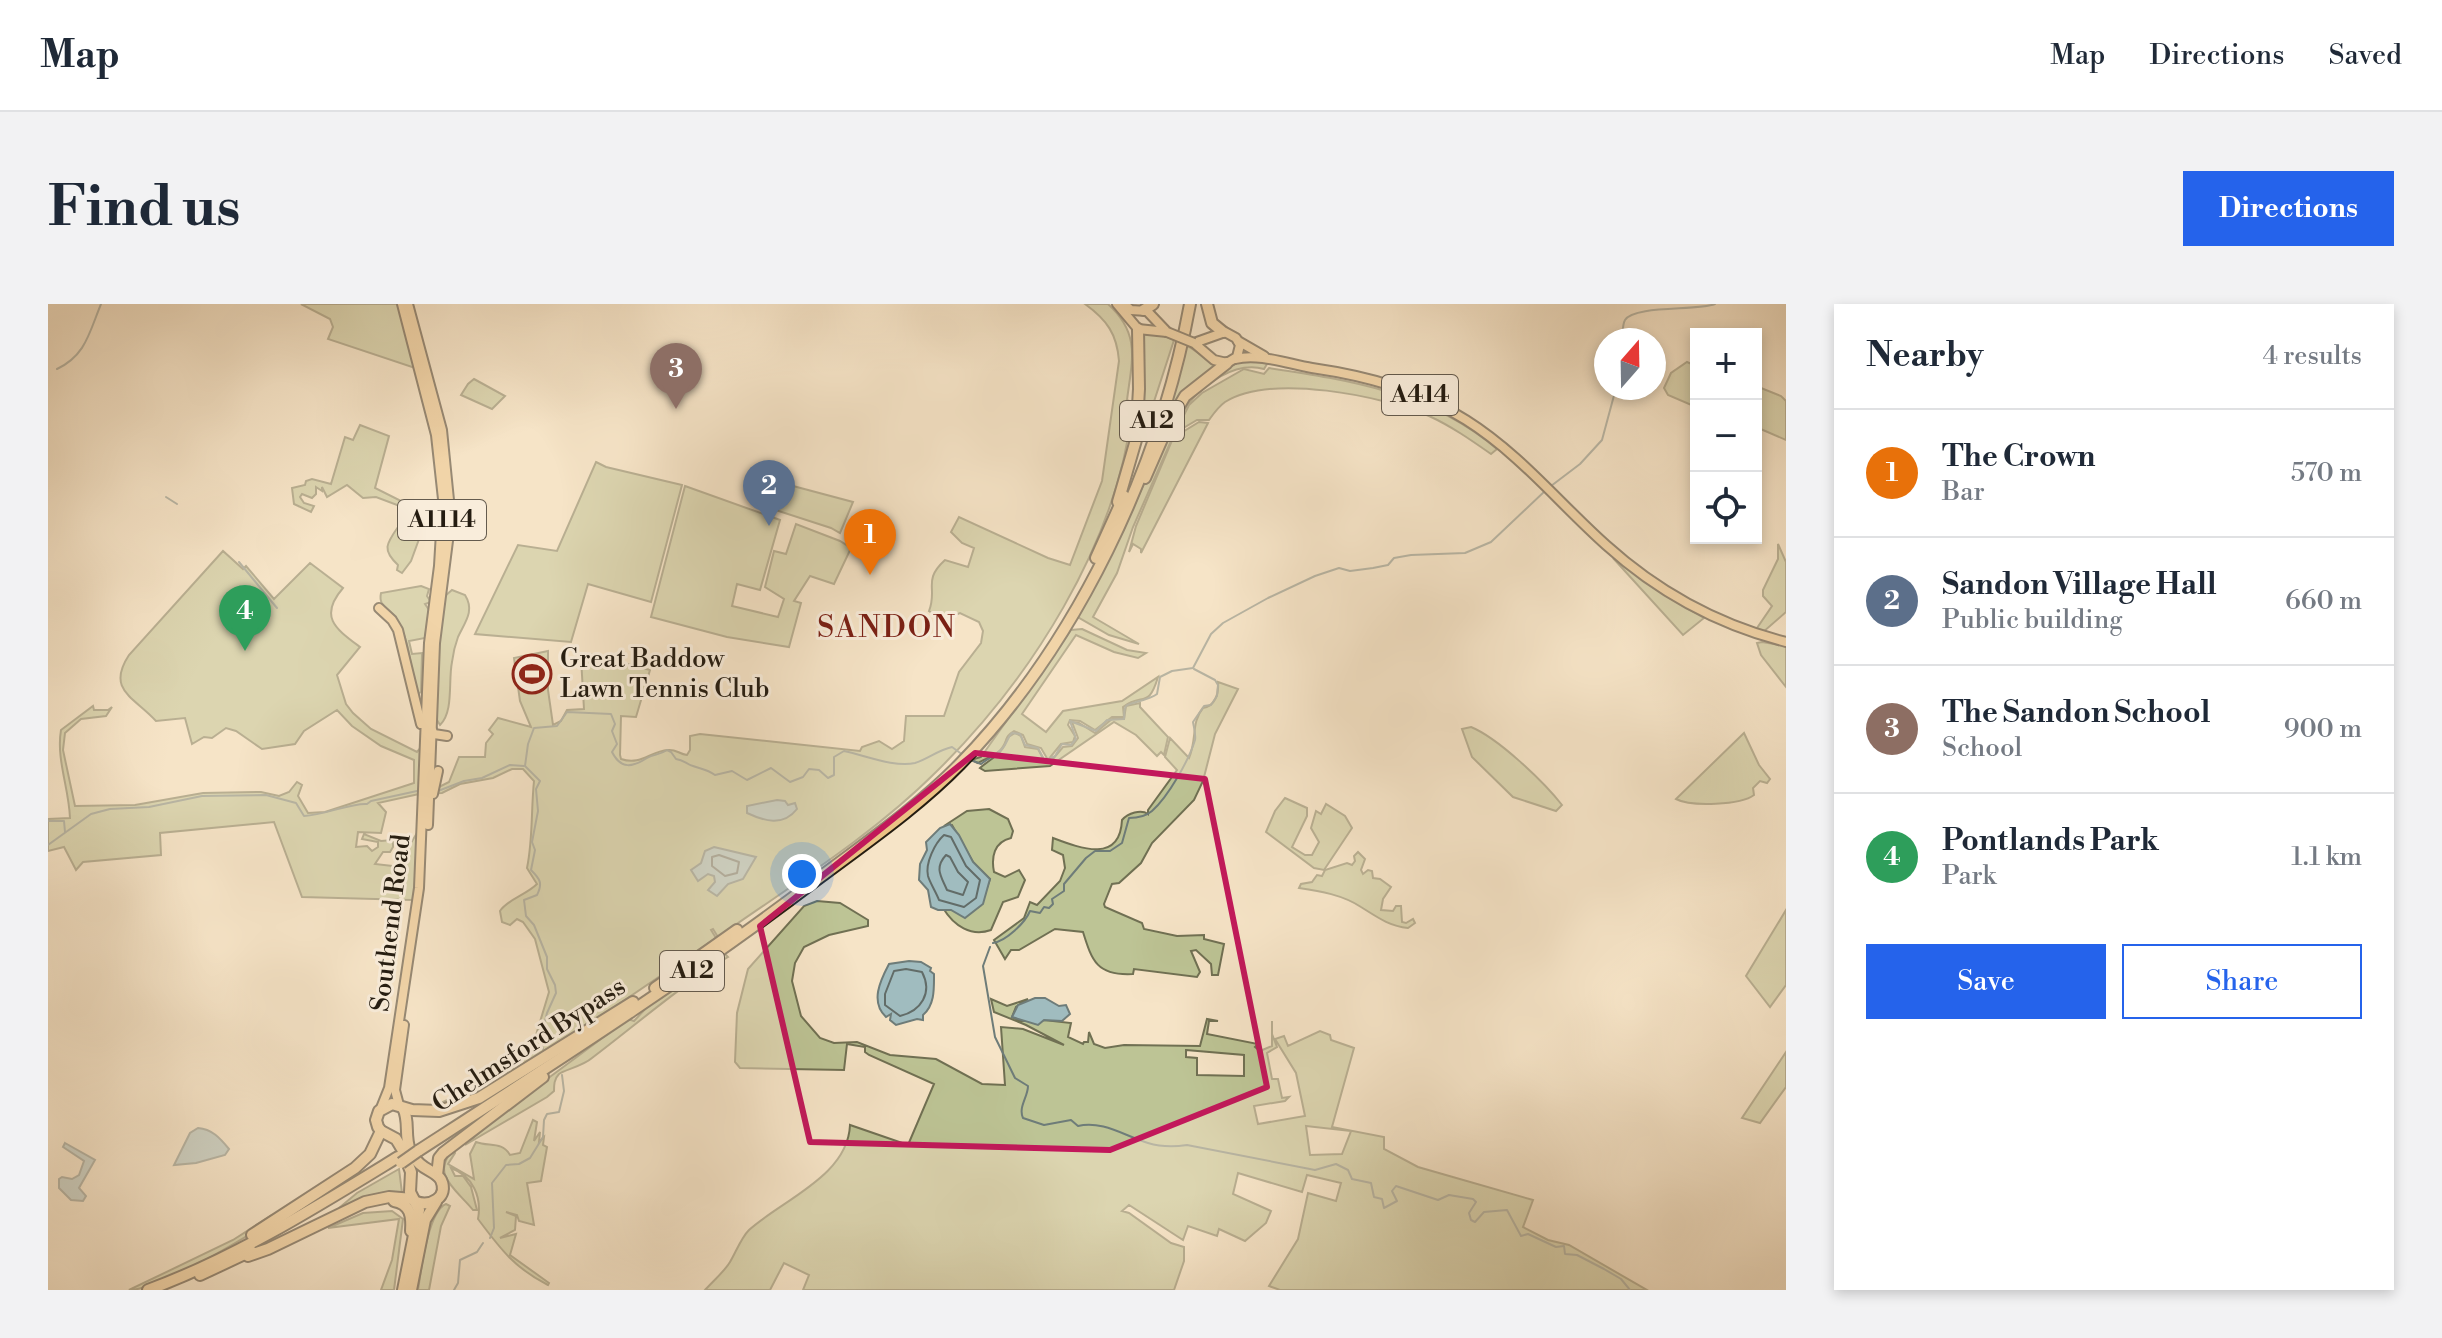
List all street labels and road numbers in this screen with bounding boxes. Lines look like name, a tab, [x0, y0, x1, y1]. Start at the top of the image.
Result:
road number: A414	[1382, 375, 1458, 415]
road number: A12	[1120, 401, 1184, 441]
road number: A1114	[398, 500, 486, 540]
street label: Southend Road	[364, 832, 418, 1013]
road number: A12	[660, 951, 724, 991]
street label: Chelmsford Bypass	[426, 971, 632, 1119]

